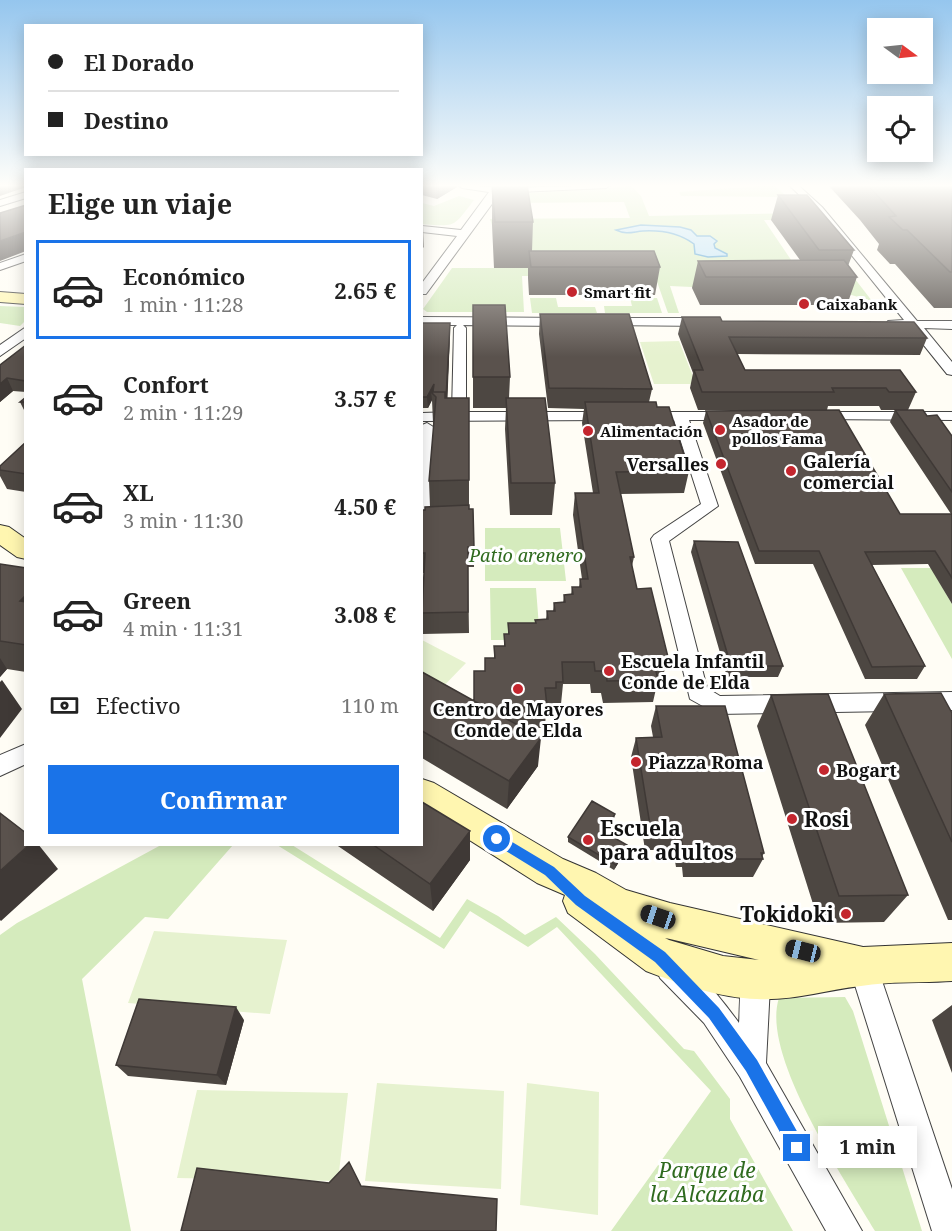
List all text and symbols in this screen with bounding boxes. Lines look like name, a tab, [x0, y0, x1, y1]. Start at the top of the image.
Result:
north arrow	[867, 18, 933, 84]
map controls	[867, 18, 933, 162]
text: El Dorado	[84, 47, 194, 77]
button: locate	[867, 96, 933, 162]
text: Destino	[84, 105, 169, 135]
text: Elige un viaje	[48, 185, 232, 222]
text: Económico	[123, 261, 245, 291]
icon: car	[51, 263, 105, 317]
text: 2.65 €	[334, 275, 396, 305]
place label: Smart fit	[584, 282, 651, 302]
marker: Smart fit	[565, 285, 579, 299]
text: 1 min · 11:28	[123, 291, 243, 318]
place label: Caixabank	[816, 294, 898, 314]
marker: Caixabank	[797, 297, 811, 311]
text: Confort	[123, 369, 209, 399]
icon: car	[51, 371, 105, 425]
text: 3.57 €	[334, 383, 396, 413]
text: 2 min · 11:29	[123, 399, 243, 426]
place label: Asador de pollos Fama	[732, 411, 823, 448]
place label: Alimentación	[600, 421, 703, 441]
marker: Asador de pollos Fama	[713, 423, 727, 437]
marker: Alimentación	[581, 424, 595, 438]
place label: Galería comercial	[803, 449, 895, 494]
place label: Versalles	[627, 452, 709, 476]
marker: Versalles	[714, 457, 728, 471]
marker: Galería comercial	[784, 464, 798, 478]
text: XL	[123, 477, 154, 507]
icon: car	[51, 479, 105, 533]
text: 4.50 €	[334, 491, 396, 521]
text: 3 min · 11:30	[123, 507, 243, 534]
park label: Patio arenero	[468, 543, 583, 567]
text: Green	[123, 585, 191, 615]
icon: car	[51, 587, 105, 641]
text: 3.08 €	[334, 599, 396, 629]
text: 4 min · 11:31	[123, 615, 243, 642]
place label: Escuela Infantil Conde de Elda	[621, 649, 765, 694]
marker: Escuela Infantil Conde de Elda	[602, 664, 616, 678]
marker: Centro de Mayores Conde de Elda	[511, 682, 525, 696]
icon: cash	[48, 689, 81, 722]
text: Efectivo	[96, 690, 181, 720]
text: 110 m	[341, 692, 399, 719]
place label: Centro de Mayores Conde de Elda	[433, 697, 604, 742]
place label: Piazza Roma	[648, 750, 764, 774]
marker: Piazza Roma	[629, 755, 643, 769]
place label: Bogart	[836, 758, 897, 782]
marker: Bogart	[817, 763, 831, 777]
button: Confirmar	[48, 765, 399, 834]
place label: Rosi	[804, 805, 850, 833]
marker: Rosi	[785, 812, 799, 826]
place label: Escuela para adultos	[600, 814, 734, 866]
route start	[483, 825, 510, 852]
marker: Escuela para adultos	[581, 833, 595, 847]
place label: Tokidoki	[740, 900, 835, 928]
car	[638, 903, 678, 931]
marker: Tokidoki	[839, 907, 853, 921]
car	[783, 938, 823, 964]
callout: 1 min	[818, 1127, 917, 1169]
text: 1 min	[839, 1133, 896, 1160]
route end	[783, 1134, 810, 1161]
park label: Parque de la Alcazaba	[650, 1156, 765, 1208]

